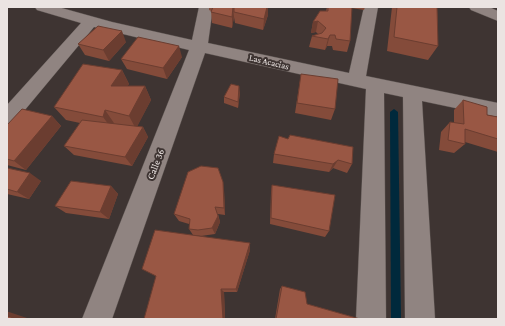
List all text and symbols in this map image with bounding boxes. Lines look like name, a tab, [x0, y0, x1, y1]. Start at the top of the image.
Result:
street label: Las Acacias	[248, 53, 290, 72]
street label: Calle 36	[145, 147, 166, 181]

